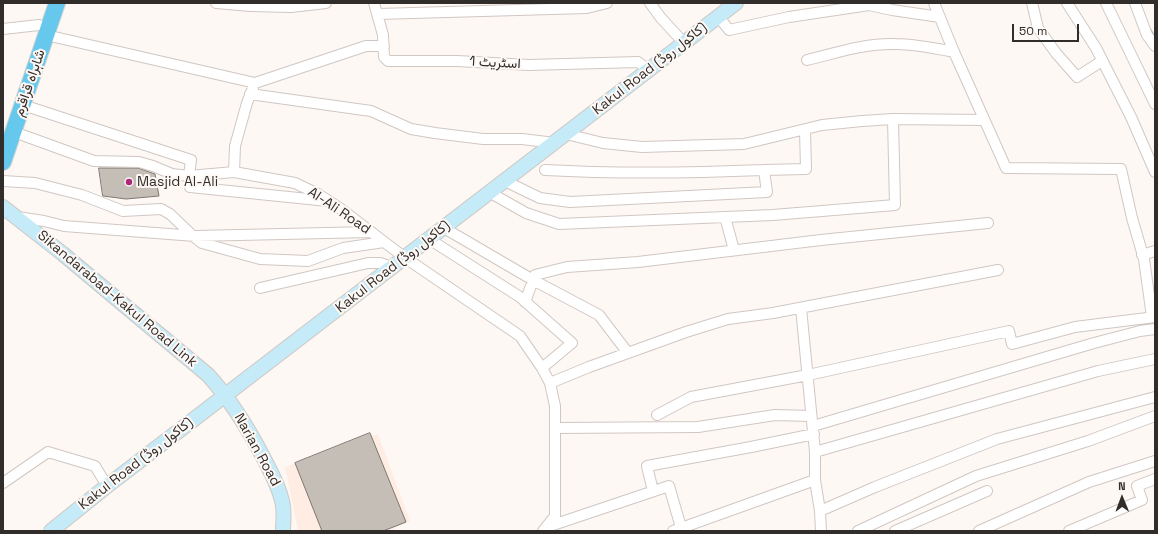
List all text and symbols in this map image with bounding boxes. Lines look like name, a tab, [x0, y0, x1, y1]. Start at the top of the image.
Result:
scale bar	[1014, 16, 1081, 42]
street label: Kakul Road (کاکول روڈ)	[589, 19, 711, 119]
text: 50 m	[1019, 23, 1047, 39]
street label: شاہراہ قراقرم	[11, 47, 49, 119]
street label: اسٹریٹ 1	[469, 53, 521, 73]
place label: Masjid Al-Ali	[137, 174, 218, 190]
marker: Masjid Al-Ali	[124, 177, 134, 187]
street label: Al-Ali Road	[304, 184, 374, 238]
street label: Kakul Road (کاکول روڈ)	[332, 217, 454, 317]
street label: Sikandarabad-Kakul Road Link	[34, 227, 200, 371]
street label: Narian Road	[230, 411, 284, 489]
street label: Kakul Road (کاکول روڈ)	[75, 414, 197, 514]
north arrow	[1102, 478, 1142, 518]
text: N	[1118, 479, 1126, 493]

